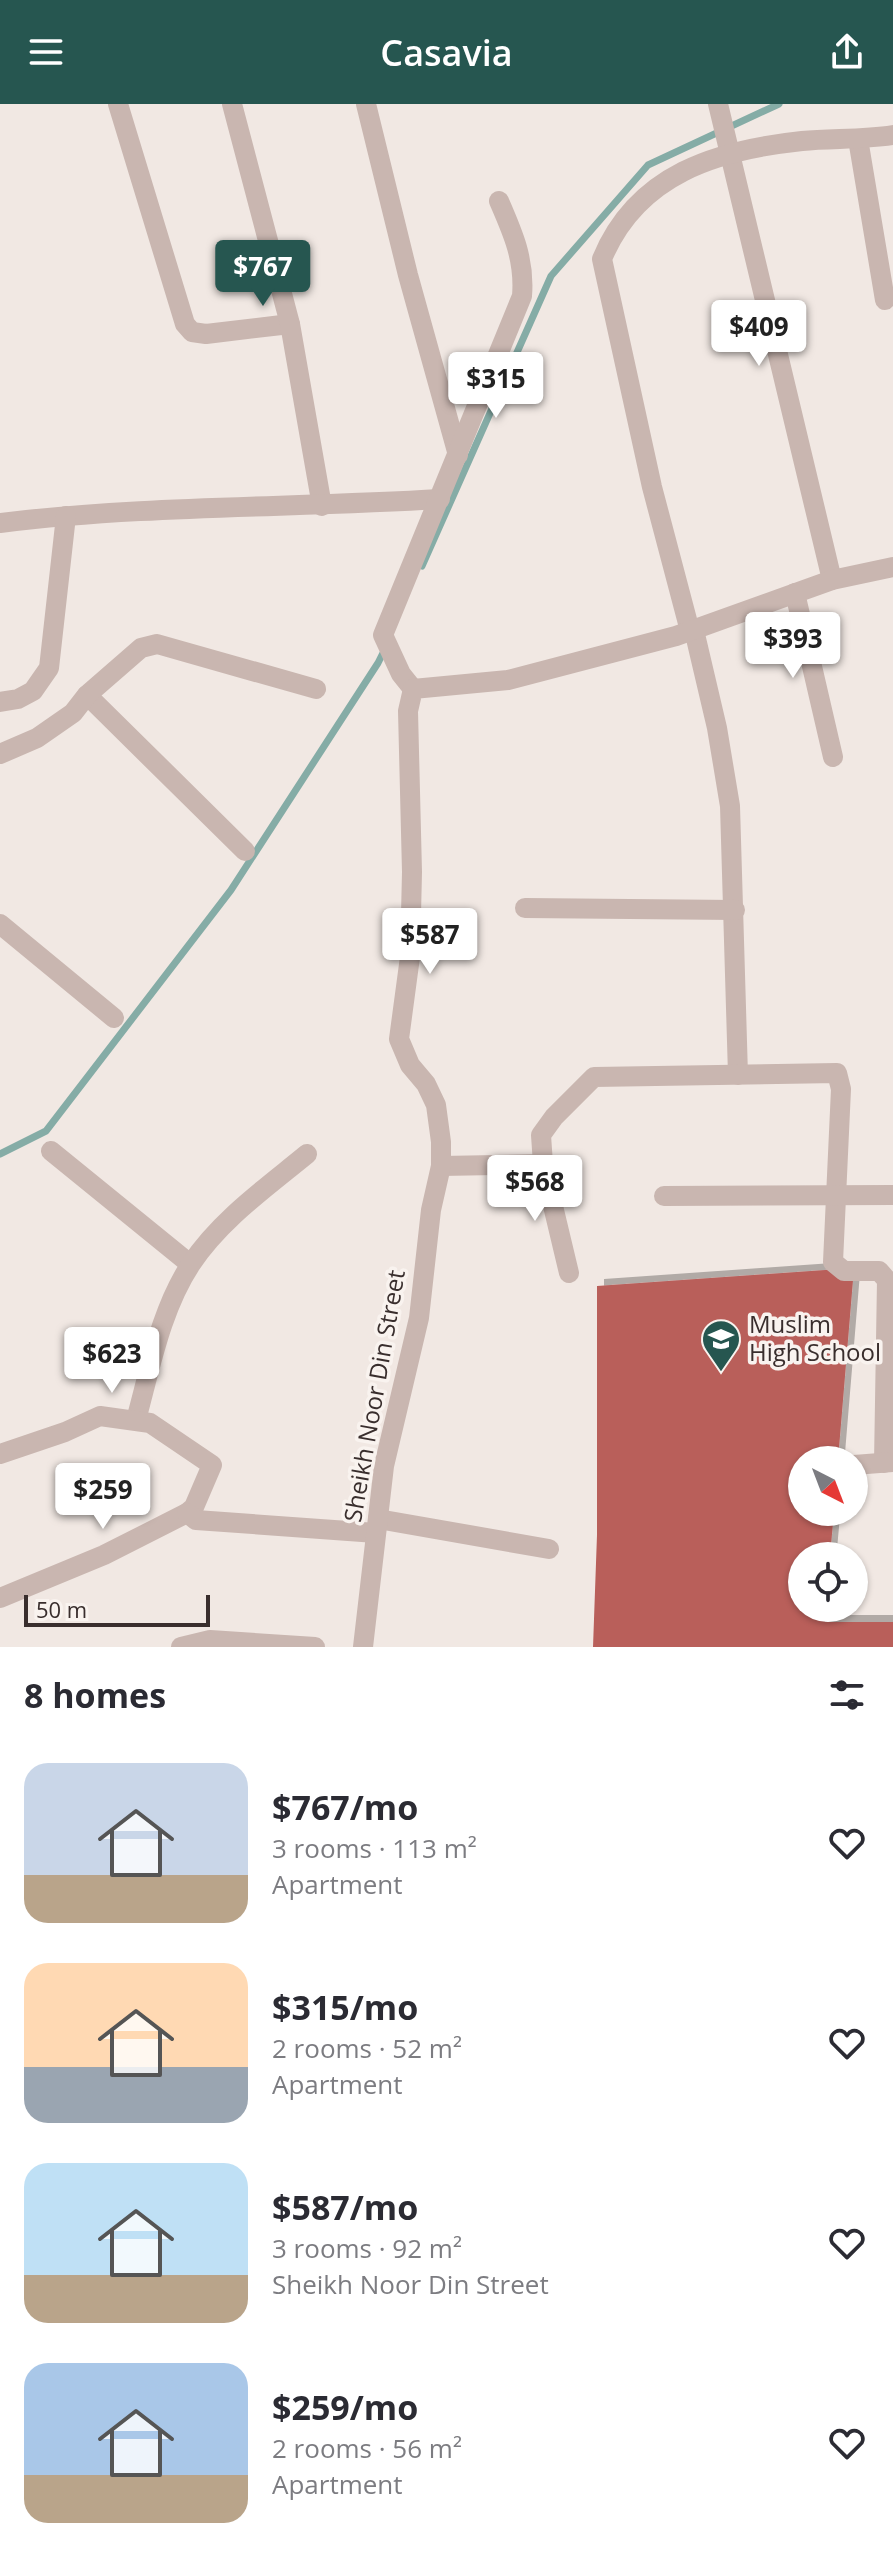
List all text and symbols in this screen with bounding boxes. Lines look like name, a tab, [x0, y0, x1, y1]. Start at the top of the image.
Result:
text: Casavia	[380, 28, 513, 77]
icon: menu	[24, 30, 68, 74]
icon: share	[825, 30, 869, 74]
pin: $767	[216, 240, 310, 308]
text: $767	[233, 248, 293, 284]
pin: $409	[712, 300, 806, 368]
text: $409	[729, 308, 789, 344]
pin: $315	[449, 352, 543, 420]
text: $315	[466, 360, 526, 396]
pin: $393	[746, 612, 840, 680]
text: $393	[763, 620, 823, 656]
pin: $587	[383, 908, 477, 976]
text: $587	[400, 916, 460, 952]
pin: $568	[488, 1155, 582, 1223]
text: $568	[505, 1163, 565, 1199]
street label: Sheikh Noor Din Street	[335, 1267, 412, 1524]
place label: Muslim High School	[749, 1307, 881, 1368]
school or university icon: Muslim High School	[700, 1318, 742, 1373]
pin: $623	[65, 1327, 159, 1395]
text: $623	[82, 1335, 142, 1371]
north arrow	[788, 1446, 868, 1526]
map controls	[788, 1446, 868, 1622]
pin: $259	[56, 1463, 150, 1531]
text: $259	[73, 1471, 133, 1507]
button: locate	[788, 1542, 868, 1622]
scale bar	[24, 1591, 210, 1627]
text: 50 m	[36, 1594, 87, 1624]
text: 8 homes	[24, 1672, 166, 1718]
icon: filters	[825, 1673, 869, 1717]
text: $767/mo	[272, 1784, 418, 1830]
icon: home	[88, 1795, 184, 1891]
icon: heart	[825, 1821, 869, 1865]
text: 3 rooms · 113 m²	[272, 1830, 477, 1866]
text: Apartment	[272, 1866, 403, 1902]
text: $315/mo	[272, 1984, 418, 2030]
icon: home	[88, 1995, 184, 2091]
icon: heart	[825, 2021, 869, 2065]
text: 2 rooms · 52 m²	[272, 2030, 462, 2066]
text: Apartment	[272, 2066, 403, 2102]
text: $587/mo	[272, 2184, 418, 2230]
icon: home	[88, 2195, 184, 2291]
icon: heart	[825, 2221, 869, 2265]
text: 3 rooms · 92 m²	[272, 2230, 462, 2266]
text: Sheikh Noor Din Street	[272, 2266, 549, 2302]
text: $259/mo	[272, 2384, 418, 2430]
icon: home	[88, 2395, 184, 2491]
icon: heart	[825, 2421, 869, 2465]
text: 2 rooms · 56 m²	[272, 2430, 462, 2466]
text: Apartment	[272, 2466, 403, 2502]

